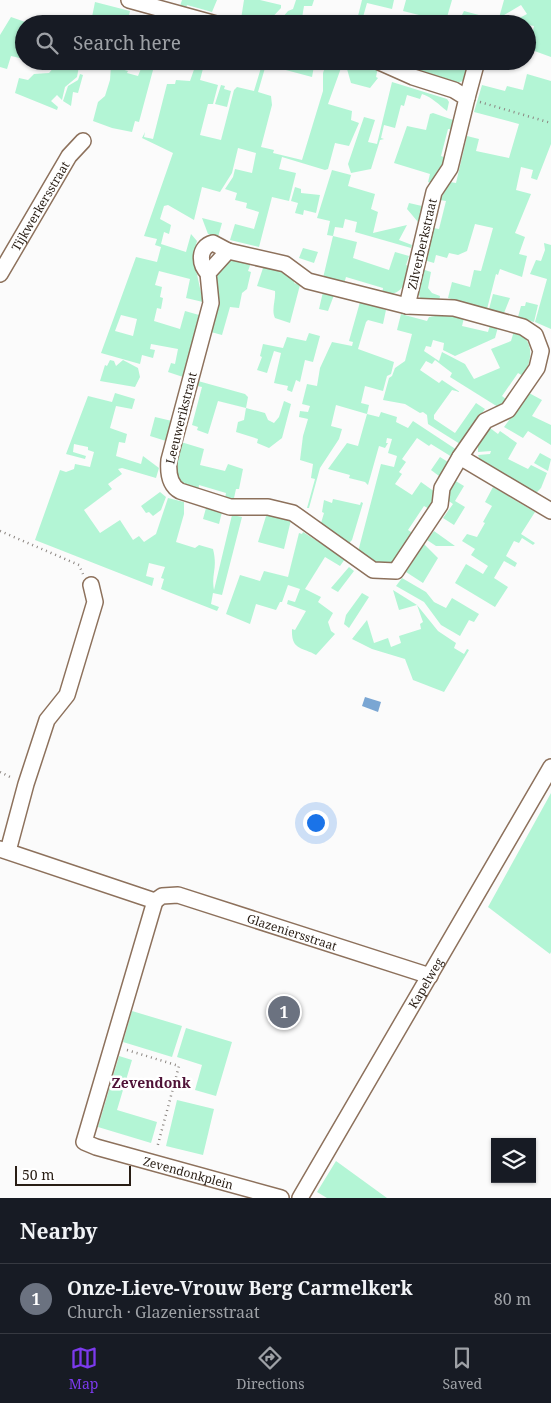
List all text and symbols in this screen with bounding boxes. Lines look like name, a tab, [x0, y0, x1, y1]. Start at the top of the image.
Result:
search box	[15, 15, 536, 70]
icon: search	[33, 29, 61, 57]
text: Search here	[73, 30, 181, 56]
street label: Tijkwerkersstraat	[7, 158, 73, 254]
street label: Zilverberkstraat	[403, 197, 441, 291]
street label: Leeuwerikstraat	[161, 370, 201, 466]
your location	[303, 810, 329, 836]
street label: Glazeniersstraat	[245, 909, 339, 954]
street label: Kapelweg	[404, 954, 447, 1011]
pin: 1	[268, 993, 300, 1031]
district label: Zevendonk	[111, 1073, 191, 1092]
map controls	[491, 1138, 536, 1183]
button: layers	[491, 1138, 536, 1183]
street label: Zevendonkplein	[141, 1152, 236, 1193]
scale bar	[15, 1163, 131, 1186]
text: 50 m	[22, 1165, 55, 1184]
text: Nearby	[20, 1217, 98, 1245]
text: Onze-Lieve-Vrouw Berg Carmelkerk	[67, 1275, 413, 1301]
text: 1	[31, 1288, 41, 1310]
text: 80 m	[494, 1288, 531, 1310]
text: Church · Glazeniersstraat	[67, 1301, 260, 1323]
tab: Map	[69, 1344, 98, 1393]
tab: Directions	[236, 1344, 305, 1393]
tab: Saved	[442, 1344, 482, 1393]

